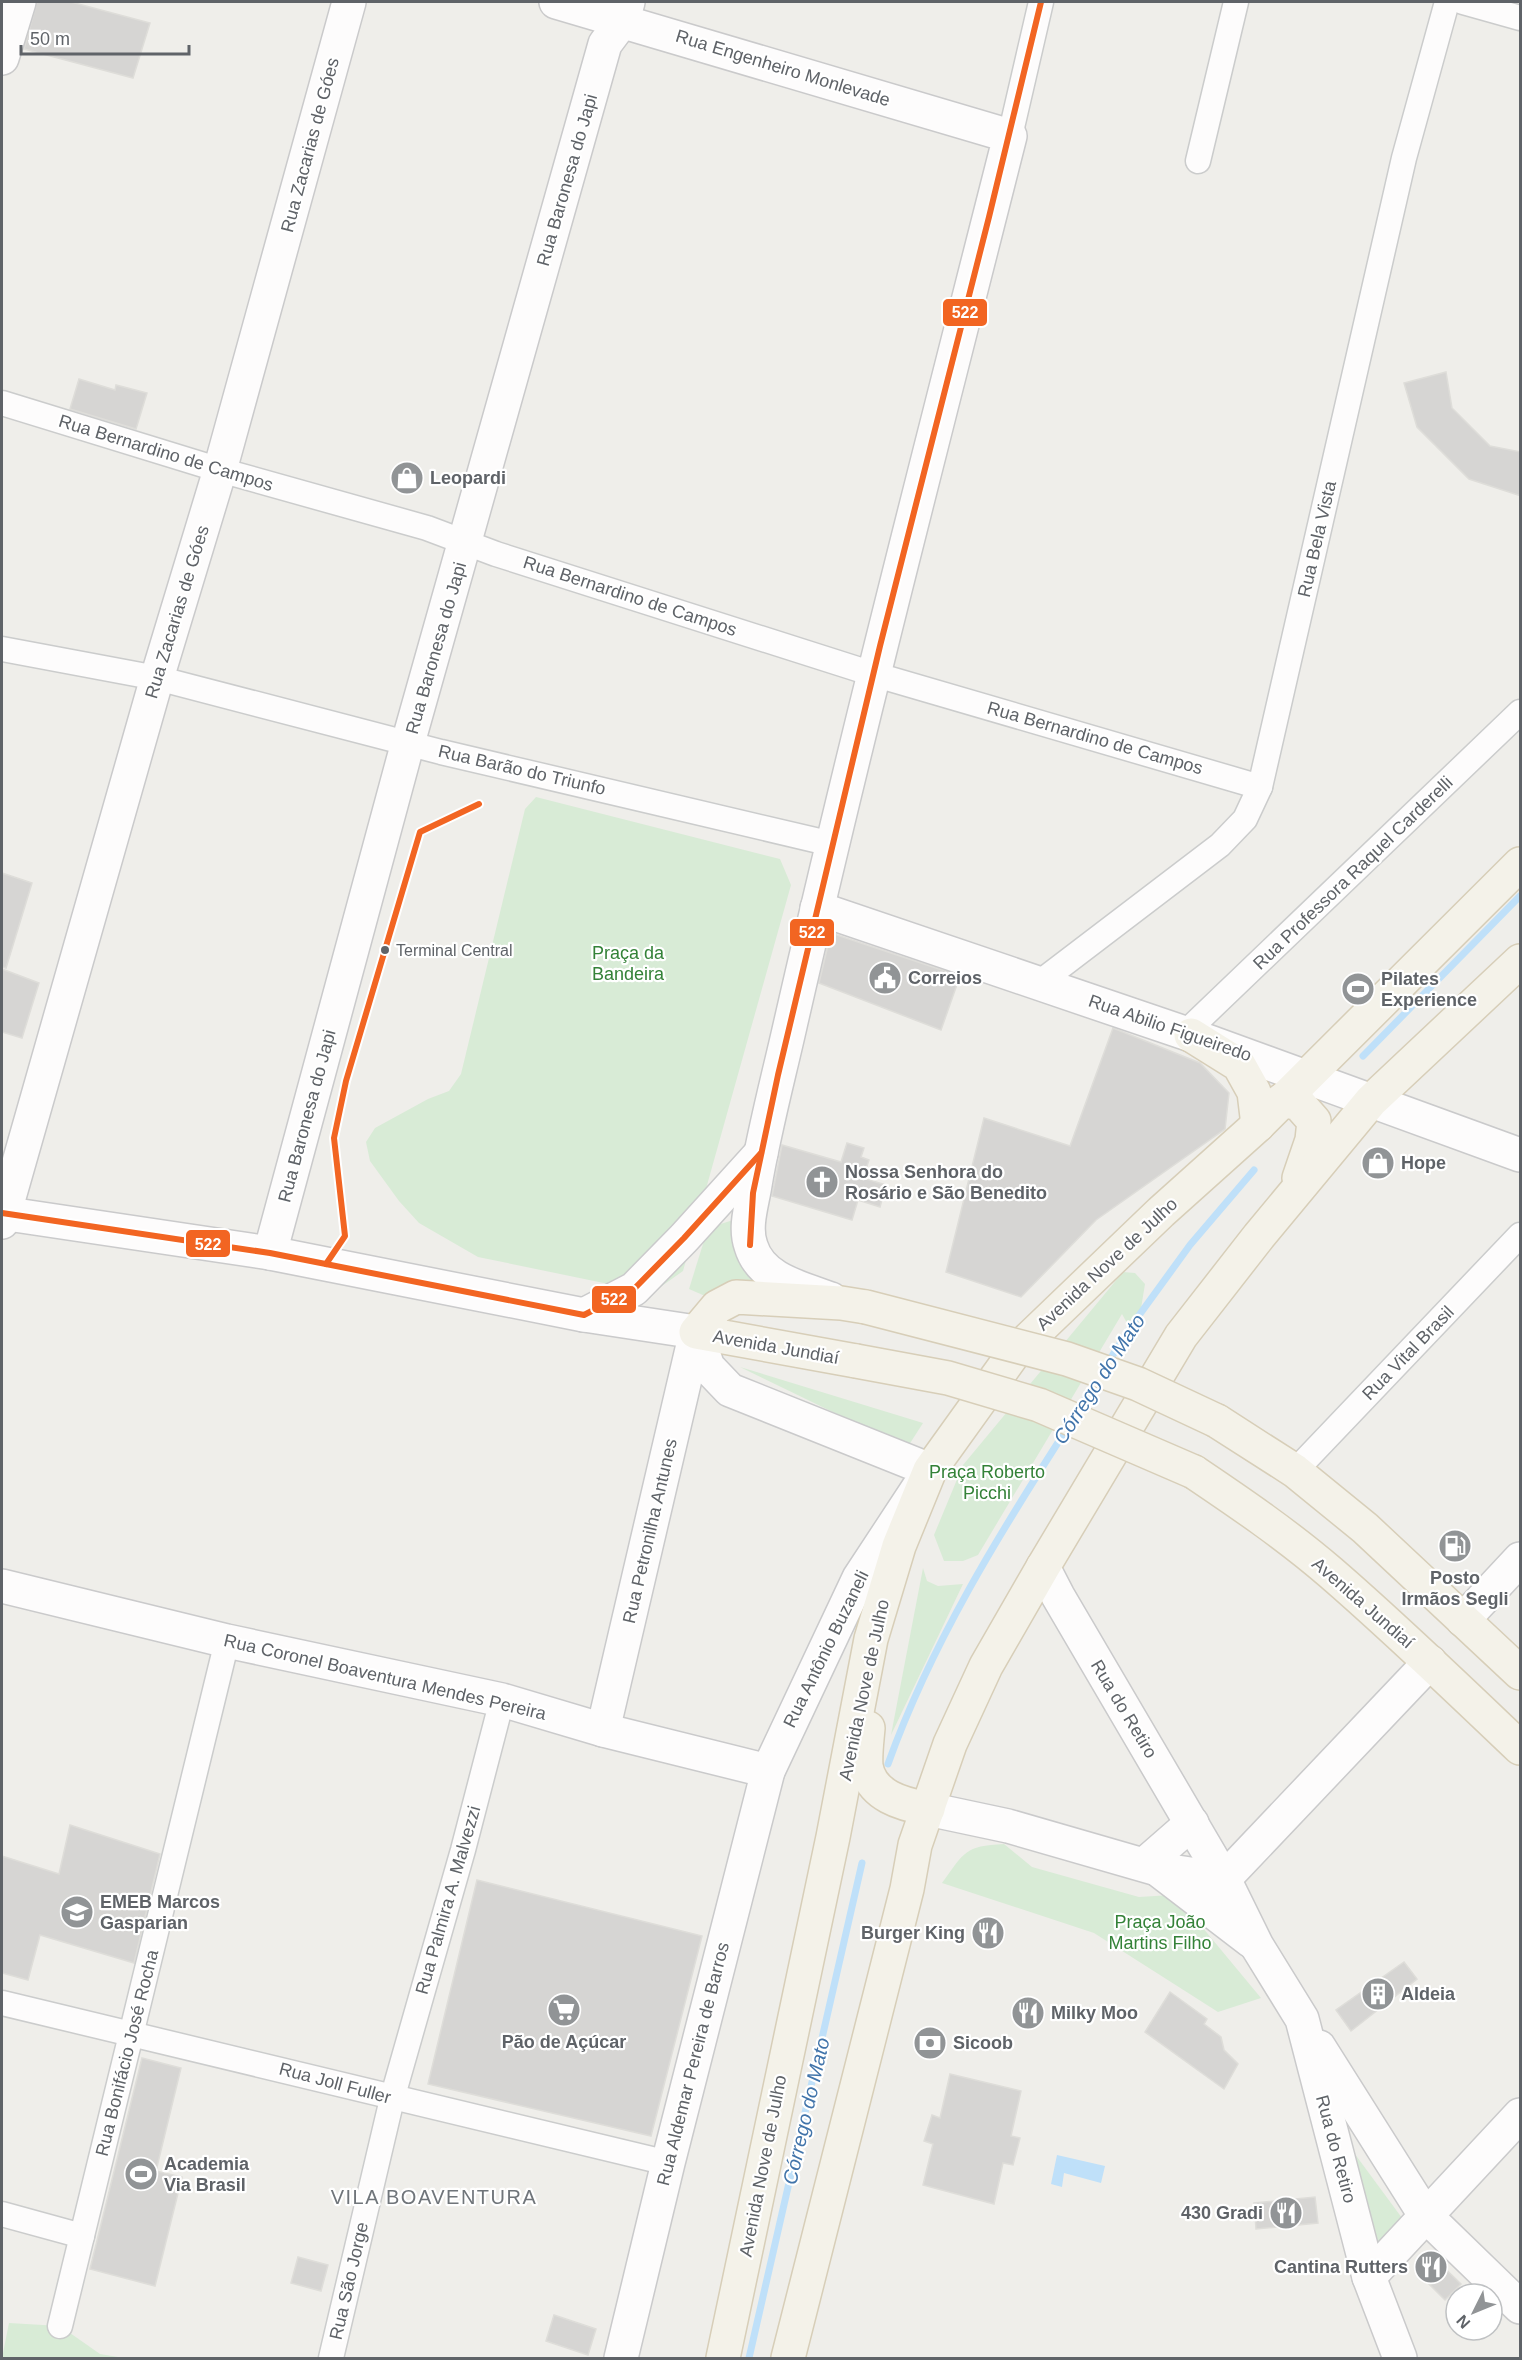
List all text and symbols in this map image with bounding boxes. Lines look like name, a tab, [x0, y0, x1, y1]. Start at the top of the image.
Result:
scale bar	[21, 18, 189, 56]
street label: Rua Engenheiro Monlevade	[673, 26, 893, 110]
text: 50 m	[30, 29, 70, 49]
street label: Rua Zacarias de Góes	[277, 55, 343, 235]
street label: Rua Baronesa do Japi	[533, 92, 601, 268]
line badge: 522	[942, 298, 988, 327]
text: 522	[952, 304, 978, 321]
street label: Rua Bernardino de Campos	[56, 411, 276, 495]
shop icon: Leopardi	[389, 460, 425, 496]
place label: Leopardi	[430, 468, 506, 488]
street label: Rua Bela Vista	[1294, 478, 1340, 599]
street label: Rua Zacarias de Góes	[141, 523, 213, 701]
street label: Rua Bernardino de Campos	[521, 552, 739, 640]
street label: Rua Baronesa do Japi	[402, 560, 470, 736]
street label: Rua Bernardino de Campos	[985, 698, 1205, 778]
street label: Rua Barão do Triunfo	[436, 741, 608, 799]
street label: Rua Professora Raquel Carderelli	[1249, 772, 1457, 974]
line badge: 522	[789, 918, 835, 947]
text: 522	[799, 924, 825, 941]
place label: Terminal Central	[396, 942, 512, 959]
park label: Praça da Bandeira	[592, 943, 665, 984]
marker: Terminal Central	[379, 944, 391, 956]
public building icon: Correios	[867, 960, 903, 996]
place label: Correios	[908, 968, 982, 988]
place label: Pilates Experience	[1381, 969, 1477, 1010]
sports icon: Pilates Experience	[1340, 971, 1376, 1007]
street label: Rua Abilio Figueiredo	[1086, 991, 1254, 1065]
street label: Rua Baronesa do Japi	[274, 1027, 340, 1205]
shop icon: Hope	[1360, 1145, 1396, 1181]
place label: Hope	[1401, 1153, 1446, 1173]
place label: Nossa Senhora do Rosário e São Benedito	[845, 1162, 1047, 1203]
church icon: Nossa Senhora do Rosário e São Benedito	[804, 1164, 840, 1200]
street label: Avenida Nove de Julho	[1033, 1194, 1181, 1334]
line badge: 522	[185, 1229, 231, 1258]
text: 522	[195, 1236, 221, 1253]
line badge: 522	[591, 1285, 637, 1314]
text: 522	[601, 1291, 627, 1308]
street label: Rua Vital Brasil	[1358, 1302, 1458, 1404]
water label: Córrego do Mato	[1049, 1310, 1149, 1448]
street label: Avenida Jundiaí	[711, 1326, 841, 1368]
street label: Rua Petronilha Antunes	[619, 1437, 681, 1625]
park label: Praça Roberto Picchi	[929, 1462, 1045, 1503]
fuel station icon: Posto Irmãos Segli	[1437, 1528, 1473, 1564]
street label: Avenida Jundiaí	[1308, 1554, 1418, 1652]
street label: Rua Antônio Buzaneli	[779, 1567, 873, 1731]
place label: Posto Irmãos Segli	[1401, 1568, 1509, 1609]
street label: Avenida Nove de Julho	[835, 1598, 893, 1782]
street label: Rua Coronel Boaventura Mendes Pereira	[222, 1630, 549, 1724]
street label: Rua do Retiro	[1087, 1656, 1161, 1762]
street label: Rua Palmira A. Malvezzi	[412, 1803, 484, 1997]
place label: EMEB Marcos Gasparian	[100, 1892, 220, 1933]
school or university icon: EMEB Marcos Gasparian	[59, 1894, 95, 1930]
park label: Praça João Martins Filho	[1108, 1912, 1212, 1953]
restaurant icon: Burger King	[970, 1915, 1006, 1951]
place label: Burger King	[861, 1923, 965, 1943]
street label: Rua Aldemar Pereira de Barros	[653, 1940, 733, 2188]
street label: Rua Bonifácio José Rocha	[92, 1947, 163, 2158]
building icon: Aldeia	[1360, 1976, 1396, 2012]
place label: Aldeia	[1401, 1984, 1456, 2004]
supermarket icon: Pão de Açúcar	[546, 1992, 582, 2028]
restaurant icon: Milky Moo	[1010, 1995, 1046, 2031]
place label: Milky Moo	[1051, 2003, 1138, 2023]
bank icon: Sicoob	[912, 2025, 948, 2061]
place label: Pão de Açúcar	[502, 2032, 626, 2052]
place label: Sicoob	[953, 2033, 1013, 2053]
water label: Córrego do Mato	[778, 2035, 834, 2187]
street label: Rua Joll Fuller	[277, 2058, 393, 2108]
street label: Avenida Nove de Julho	[736, 2073, 790, 2259]
street label: Rua do Retiro	[1312, 2093, 1360, 2205]
place label: Academia Via Brasil	[164, 2154, 250, 2195]
sports icon: Academia Via Brasil	[123, 2156, 159, 2192]
district label: VILA BOAVENTURA	[331, 2186, 537, 2208]
restaurant icon: 430 Gradi	[1268, 2195, 1304, 2231]
place label: 430 Gradi	[1181, 2203, 1263, 2223]
street label: Rua São Jorge	[326, 2220, 372, 2342]
restaurant icon: Cantina Rutters	[1413, 2249, 1449, 2285]
place label: Cantina Rutters	[1274, 2257, 1408, 2277]
north arrow	[1444, 2282, 1504, 2342]
text: N	[1453, 2312, 1474, 2332]

